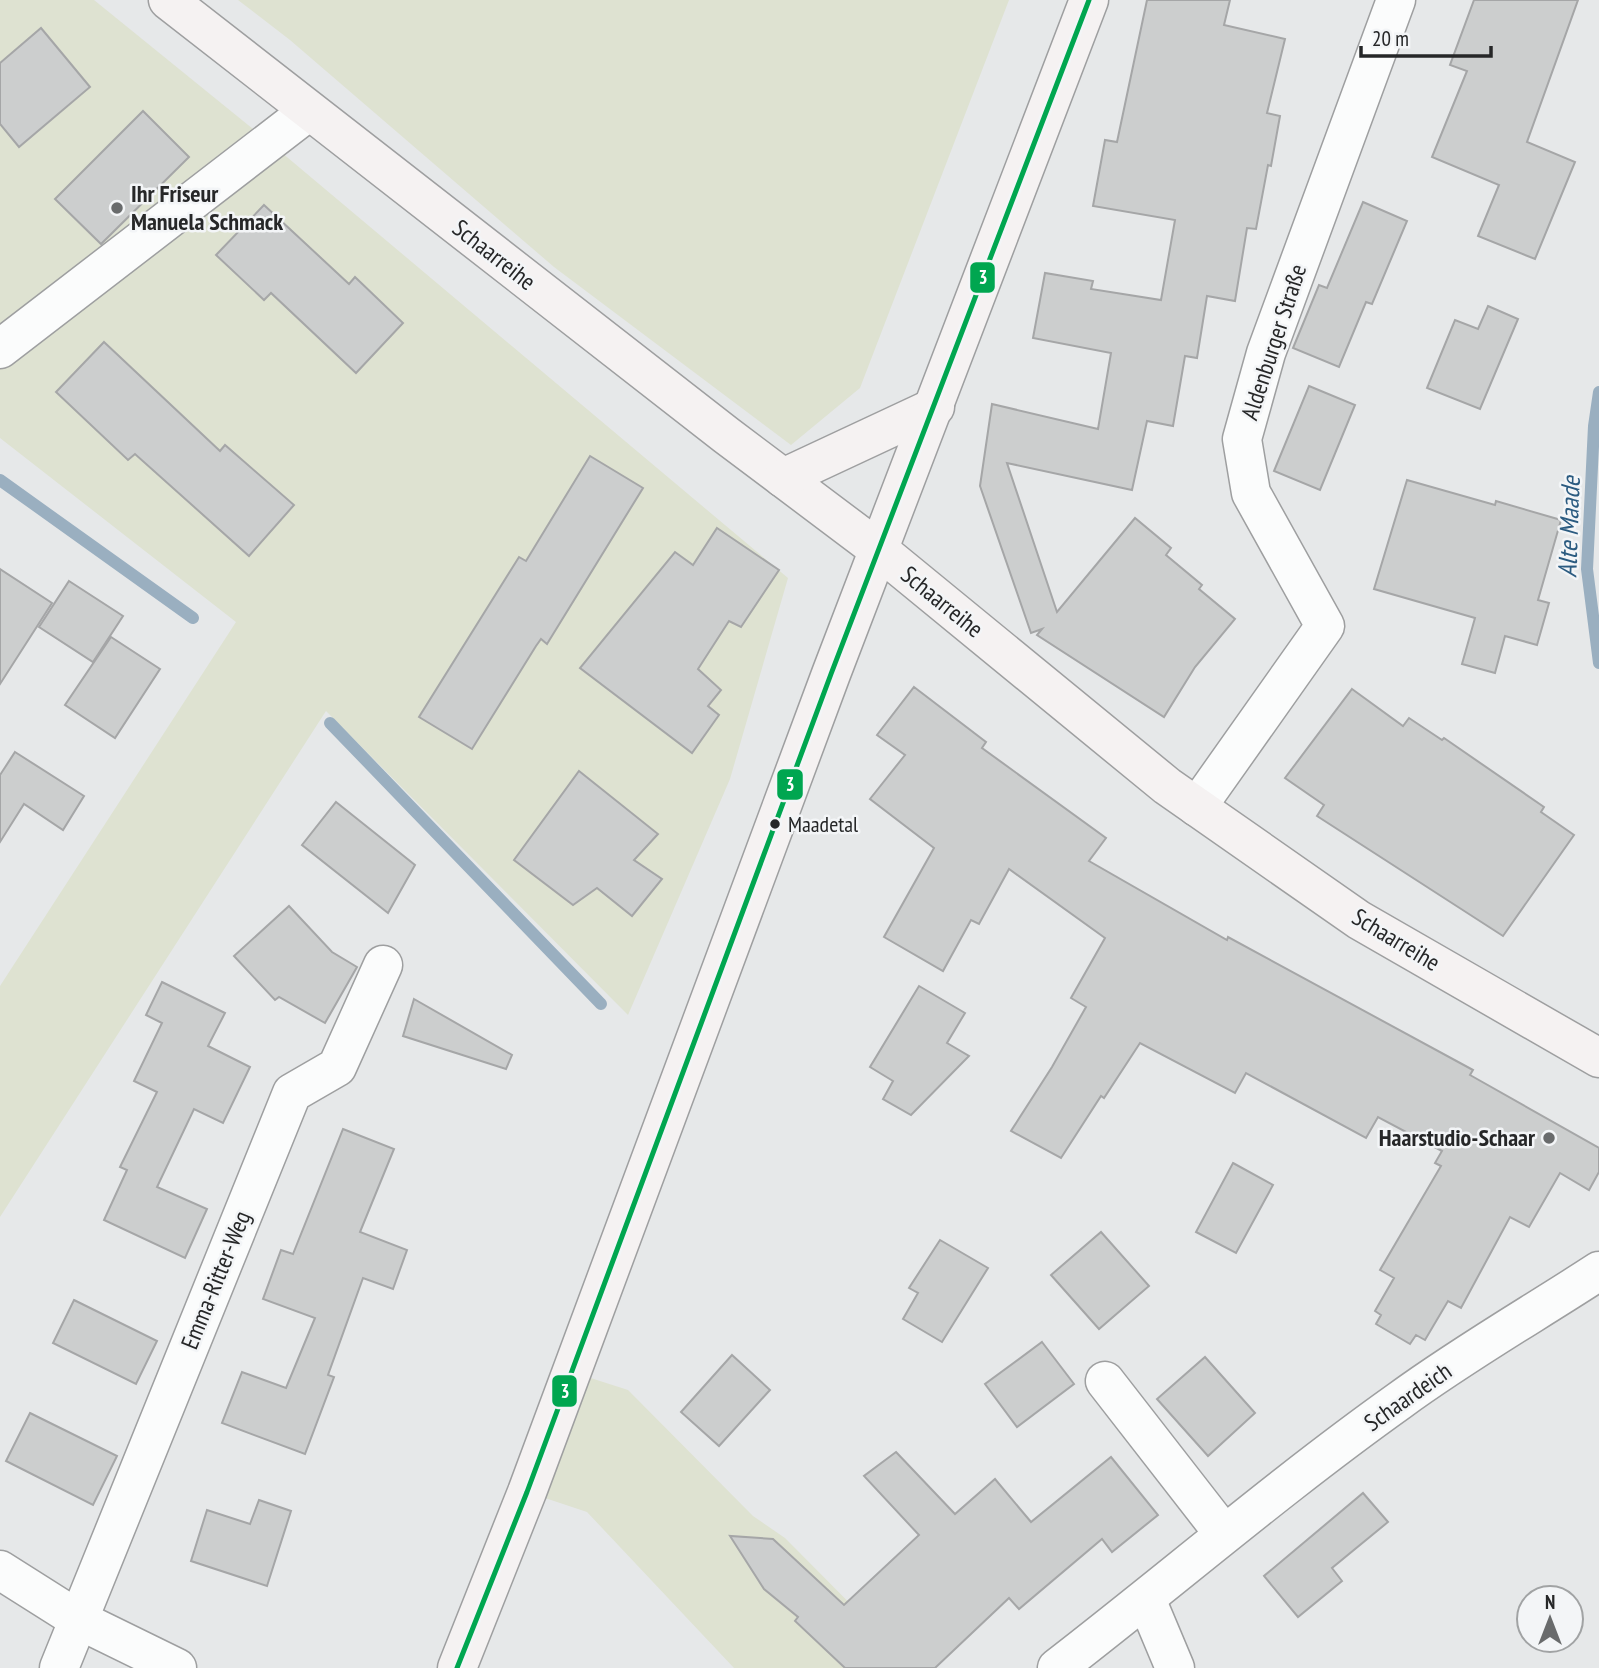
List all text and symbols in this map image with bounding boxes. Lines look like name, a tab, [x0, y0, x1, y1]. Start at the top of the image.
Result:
scale bar	[1361, 14, 1490, 58]
text: 20 m	[1372, 25, 1409, 52]
place label: Ihr Friseur Manuela Schmack	[131, 178, 283, 237]
marker: Ihr Friseur Manuela Schmack	[109, 200, 125, 216]
street label: Schaarreihe	[446, 212, 542, 297]
street label: Aldenburger Straße	[1234, 260, 1313, 424]
line badge: 3	[969, 261, 996, 294]
text: 3	[978, 265, 988, 289]
water label: Alte Maade	[1550, 474, 1587, 578]
street label: Schaarreihe	[895, 559, 990, 644]
line badge: 3	[776, 768, 804, 801]
text: 3	[785, 772, 795, 796]
place label: Maadetal	[788, 810, 859, 838]
marker: Maadetal	[768, 817, 782, 831]
street label: Schaarreihe	[1347, 901, 1446, 978]
place label: Haarstudio-Schaar	[1379, 1122, 1536, 1153]
marker: Haarstudio-Schaar	[1541, 1130, 1557, 1146]
street label: Emma-Ritter-Weg	[174, 1206, 257, 1354]
street label: Schaardeich	[1358, 1355, 1457, 1438]
line badge: 3	[551, 1374, 578, 1408]
text: 3	[560, 1379, 570, 1403]
north arrow	[1515, 1584, 1585, 1654]
text: N	[1545, 1590, 1555, 1614]

